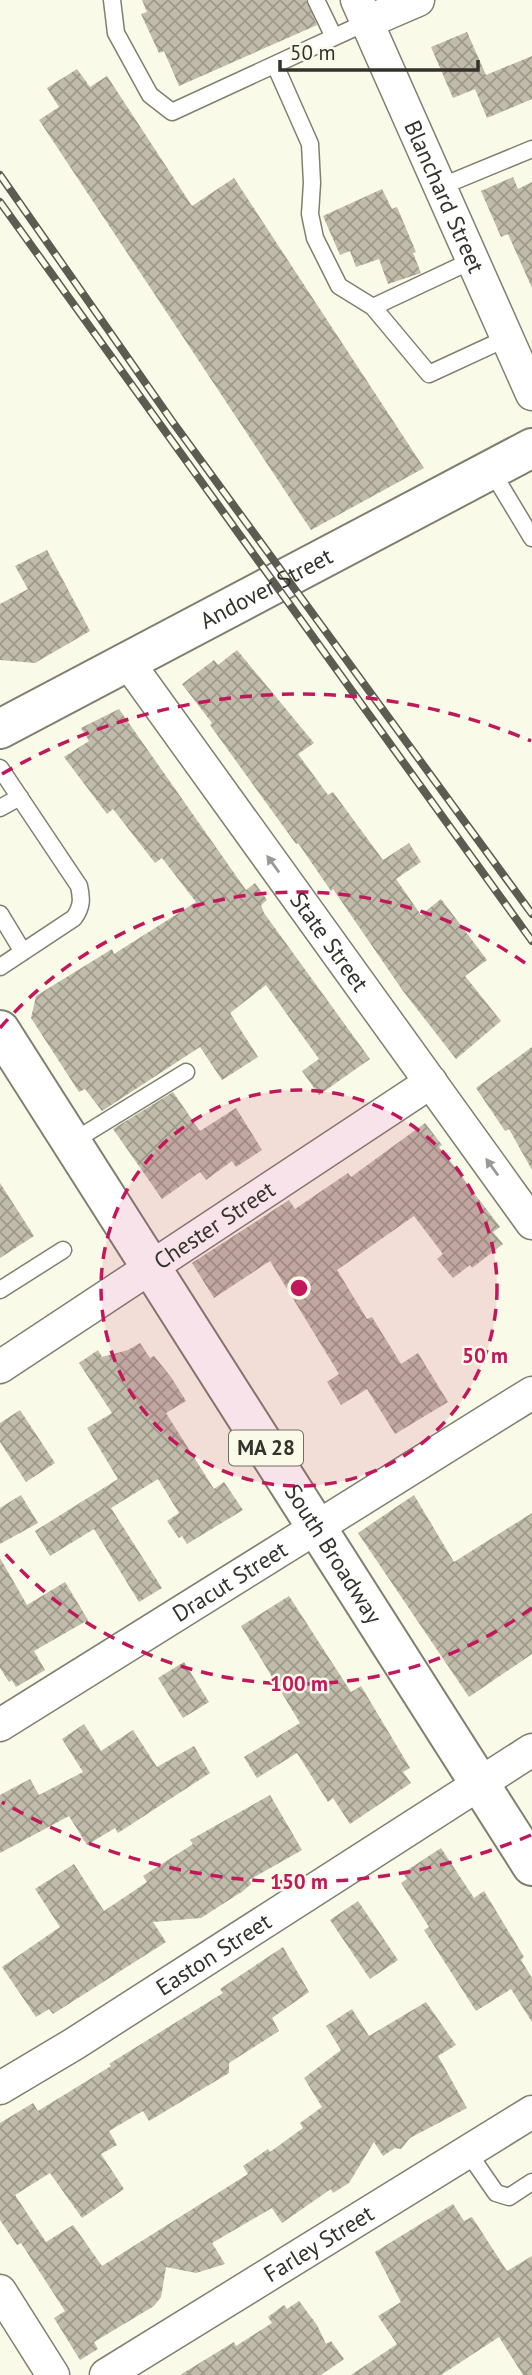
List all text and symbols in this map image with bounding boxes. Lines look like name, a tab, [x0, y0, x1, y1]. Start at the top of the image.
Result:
scale bar	[280, 28, 478, 72]
text: 50 m	[290, 39, 336, 66]
street label: Blanchard Street	[398, 116, 491, 277]
street label: Andover Street	[195, 541, 337, 635]
one-way arrow	[266, 855, 280, 873]
street label: State Street	[284, 886, 375, 997]
one-way arrow	[485, 1158, 499, 1177]
street label: Chester Street	[148, 1174, 280, 1275]
centre of rings	[287, 1276, 311, 1300]
text: 50 m	[462, 1342, 508, 1369]
road number: MA 28	[229, 1430, 303, 1466]
street label: South Broadway	[279, 1478, 389, 1629]
street label: Dracut Street	[167, 1534, 293, 1628]
text: 100 m	[270, 1670, 328, 1697]
text: 150 m	[270, 1868, 328, 1895]
street label: Easton Street	[150, 1906, 276, 2002]
street label: Farley Street	[258, 2198, 379, 2288]

